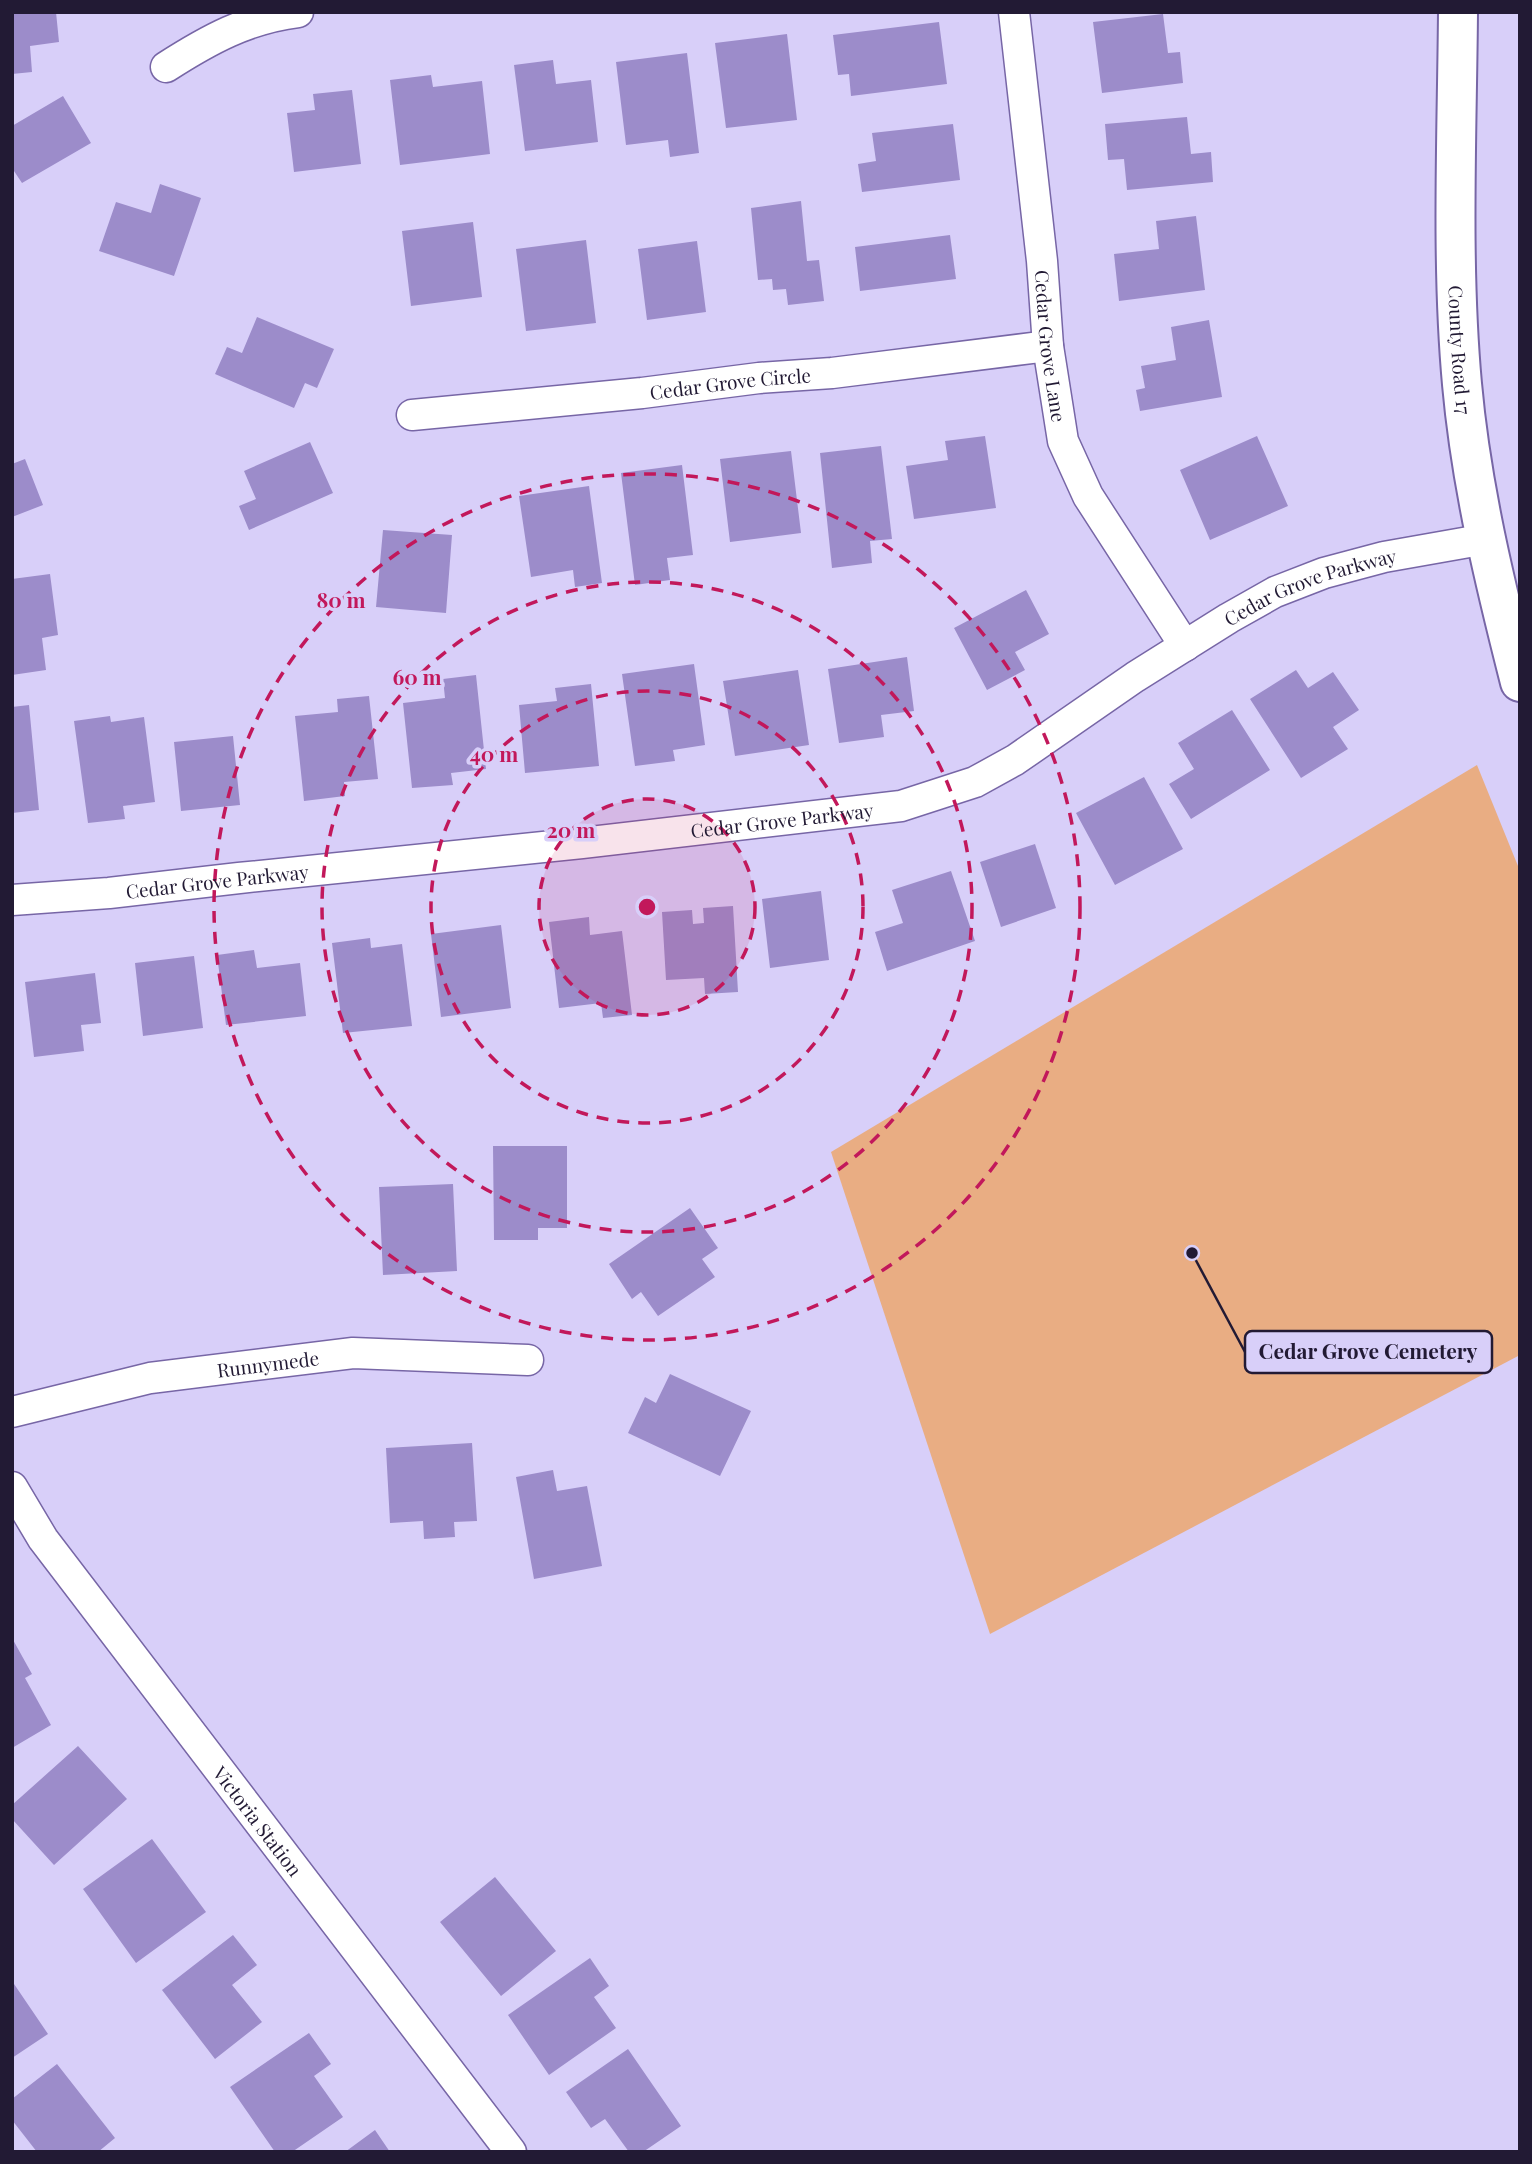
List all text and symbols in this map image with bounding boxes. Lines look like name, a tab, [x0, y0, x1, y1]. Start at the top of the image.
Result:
street label: Cedar Grove Lane	[1030, 269, 1073, 424]
street label: County Road 17	[1443, 285, 1478, 416]
street label: Cedar Grove Circle	[648, 361, 812, 405]
street label: Cedar Grove Parkway	[1219, 542, 1398, 631]
text: 80 m	[316, 585, 366, 613]
text: 60 m	[392, 662, 442, 690]
text: 40 m	[470, 739, 518, 767]
street label: Cedar Grove Parkway	[689, 796, 875, 843]
text: 20 m	[547, 815, 595, 843]
street label: Cedar Grove Parkway	[124, 858, 310, 904]
centre of rings	[635, 895, 659, 919]
callout: Cedar Grove Cemetery	[1245, 1331, 1492, 1373]
text: Cedar Grove Cemetery	[1259, 1336, 1477, 1364]
street label: Runnymede	[215, 1344, 321, 1383]
street label: Victoria Station	[207, 1760, 309, 1882]

